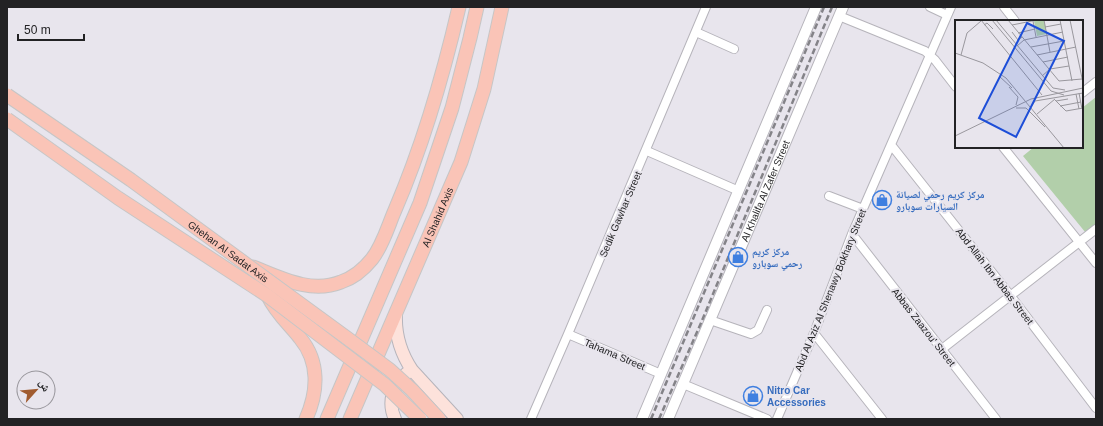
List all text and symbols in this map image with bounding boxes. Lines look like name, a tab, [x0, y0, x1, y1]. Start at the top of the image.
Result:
scale bar	[18, 16, 84, 42]
inset map	[955, 20, 1083, 148]
text: 50 m	[24, 23, 51, 37]
street label: Al Khalifa Al Zafer Street	[739, 138, 792, 243]
street label: Sedik Gawhar Street	[597, 169, 644, 259]
street label: Al Shahid Axis	[420, 186, 455, 249]
shop icon: مركز كريم رحمي لصيانة السيارات سوبارو	[871, 189, 893, 211]
place label: مركز كريم رحمي لصيانة السيارات سوبارو	[896, 189, 985, 213]
street label: Abd Al Aziz Al Shenawy Bokhary Street	[793, 207, 868, 373]
street label: Ghehan Al Sadat Axis	[186, 219, 270, 285]
street label: Abd Allah Ibn Abbas Street	[954, 226, 1036, 327]
shop icon: مركز كريم رحمي سوبارو	[727, 246, 749, 268]
place label: مركز كريم رحمي سوبارو	[752, 246, 803, 271]
street label: Abbas Zaazou' Street	[890, 286, 958, 369]
street label: Tahama Street	[583, 337, 647, 372]
north arrow	[16, 370, 56, 410]
text: ش	[35, 378, 53, 395]
shop icon: Nitro Car Accessories	[742, 385, 764, 407]
place label: Nitro Car Accessories	[767, 385, 826, 408]

